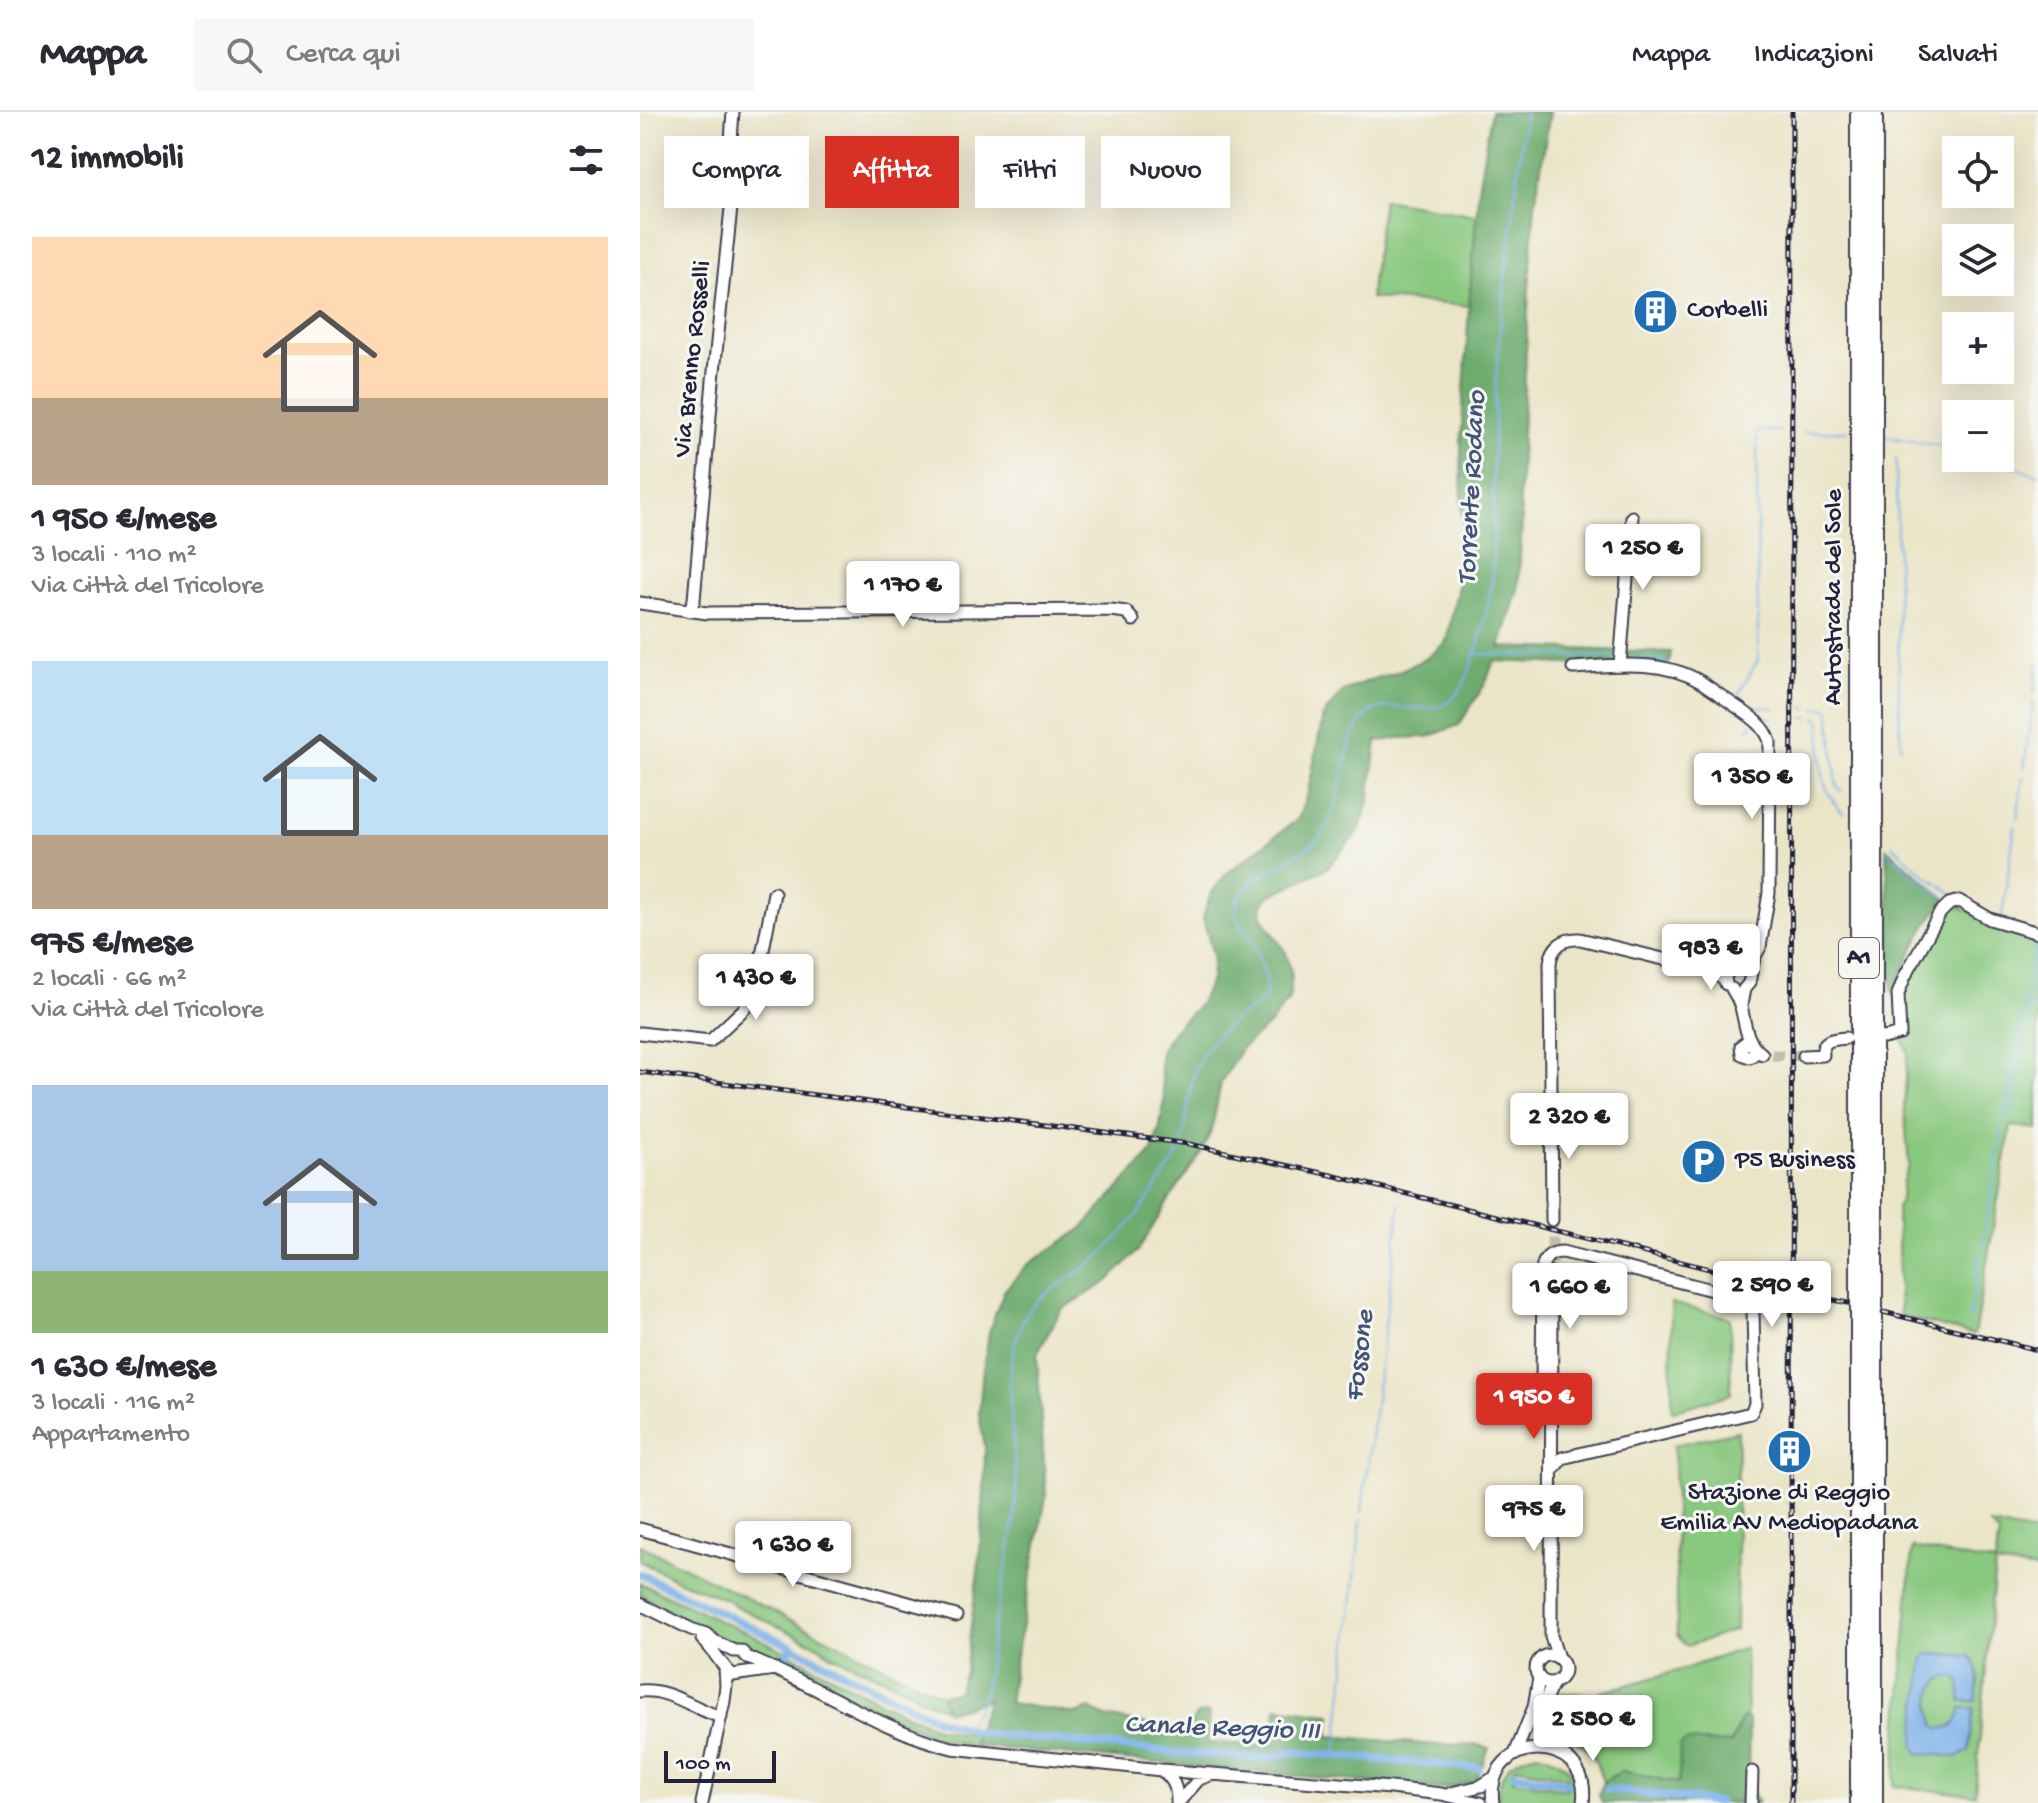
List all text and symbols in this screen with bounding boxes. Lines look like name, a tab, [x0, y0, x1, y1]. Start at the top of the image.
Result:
search box	[194, 19, 754, 91]
text: Mappa	[40, 33, 146, 77]
icon: search	[222, 33, 266, 77]
text: Cerca qui	[286, 38, 401, 73]
text: Mappa	[1632, 39, 1710, 72]
text: Indicazioni	[1754, 39, 1874, 72]
text: Salvati	[1918, 39, 1998, 72]
chip: Compra	[664, 136, 809, 208]
chip: Affitta	[825, 136, 959, 208]
chip: Filtri	[975, 136, 1085, 208]
chip: Nuovo	[1101, 136, 1230, 208]
map controls	[1942, 136, 2014, 472]
button: locate	[1942, 136, 2014, 208]
icon: filters	[564, 138, 608, 182]
text: 12 immobili	[32, 140, 184, 180]
button: layers	[1942, 224, 2014, 296]
street label: Via Brenno Rosselli	[668, 259, 720, 460]
building icon: Corbelli	[1632, 287, 1680, 335]
icon: home	[248, 289, 392, 433]
place label: Corbelli	[1687, 296, 1768, 327]
button: +	[1942, 312, 2014, 384]
water label: Torrente Rodano	[1451, 389, 1495, 586]
button: −	[1942, 400, 2014, 472]
street label: Autostrada del Sole	[1820, 488, 1851, 705]
text: 1 950 €/mese	[32, 501, 216, 541]
pin: 1 250 €	[1569, 524, 1717, 592]
text: 1 250 €	[1603, 534, 1683, 565]
text: 3 locali · 110 m²	[32, 541, 197, 572]
pin: 1 170 €	[829, 561, 977, 629]
text: 1 170 €	[864, 571, 942, 602]
text: Via Città del Tricolore	[32, 572, 264, 603]
icon: home	[248, 713, 392, 857]
pin: 1 350 €	[1678, 753, 1826, 821]
text: 1 350 €	[1712, 763, 1792, 794]
pin: 983 €	[1655, 924, 1767, 992]
text: 975 €/mese	[32, 925, 193, 965]
text: 983 €	[1680, 934, 1742, 965]
road number: A1	[1839, 938, 1879, 978]
pin: 1 430 €	[682, 954, 830, 1022]
text: 1 430 €	[717, 964, 795, 995]
text: 2 locali · 66 m²	[32, 965, 187, 996]
text: Via Città del Tricolore	[32, 996, 264, 1027]
pin: 2 320 €	[1495, 1093, 1643, 1161]
text: 2 320 €	[1528, 1103, 1610, 1134]
icon: home	[248, 1137, 392, 1281]
parking icon: P5 Business	[1680, 1137, 1728, 1185]
place label: P5 Business	[1734, 1146, 1856, 1177]
pin: 2 590 €	[1698, 1261, 1846, 1329]
pin: 1 660 €	[1496, 1263, 1644, 1331]
text: 2 590 €	[1731, 1271, 1813, 1302]
text: 1 660 €	[1530, 1273, 1610, 1304]
water label: Fossone	[1339, 1307, 1383, 1404]
text: 1 630 €/mese	[32, 1349, 216, 1389]
pin: 1 950 €	[1460, 1373, 1608, 1441]
text: 1 950 €	[1494, 1383, 1574, 1414]
text: 3 locali · 116 m²	[32, 1389, 195, 1420]
text: Appartamento	[32, 1420, 190, 1451]
building icon: Stazione di Reggio Emilia AV Mediopadana	[1765, 1427, 1813, 1475]
place label: Stazione di Reggio Emilia AV Mediopadana	[1660, 1479, 1919, 1540]
pin: 975 €	[1478, 1485, 1590, 1553]
text: 975 €	[1503, 1495, 1565, 1526]
pin: 1 630 €	[719, 1521, 867, 1589]
text: 1 630 €	[753, 1531, 833, 1562]
pin: 2 580 €	[1519, 1695, 1667, 1763]
text: 2 580 €	[1551, 1705, 1635, 1736]
water label: Canale Reggio III	[1124, 1709, 1321, 1749]
scale bar	[664, 1747, 776, 1783]
text: 100 m	[676, 1752, 731, 1778]

